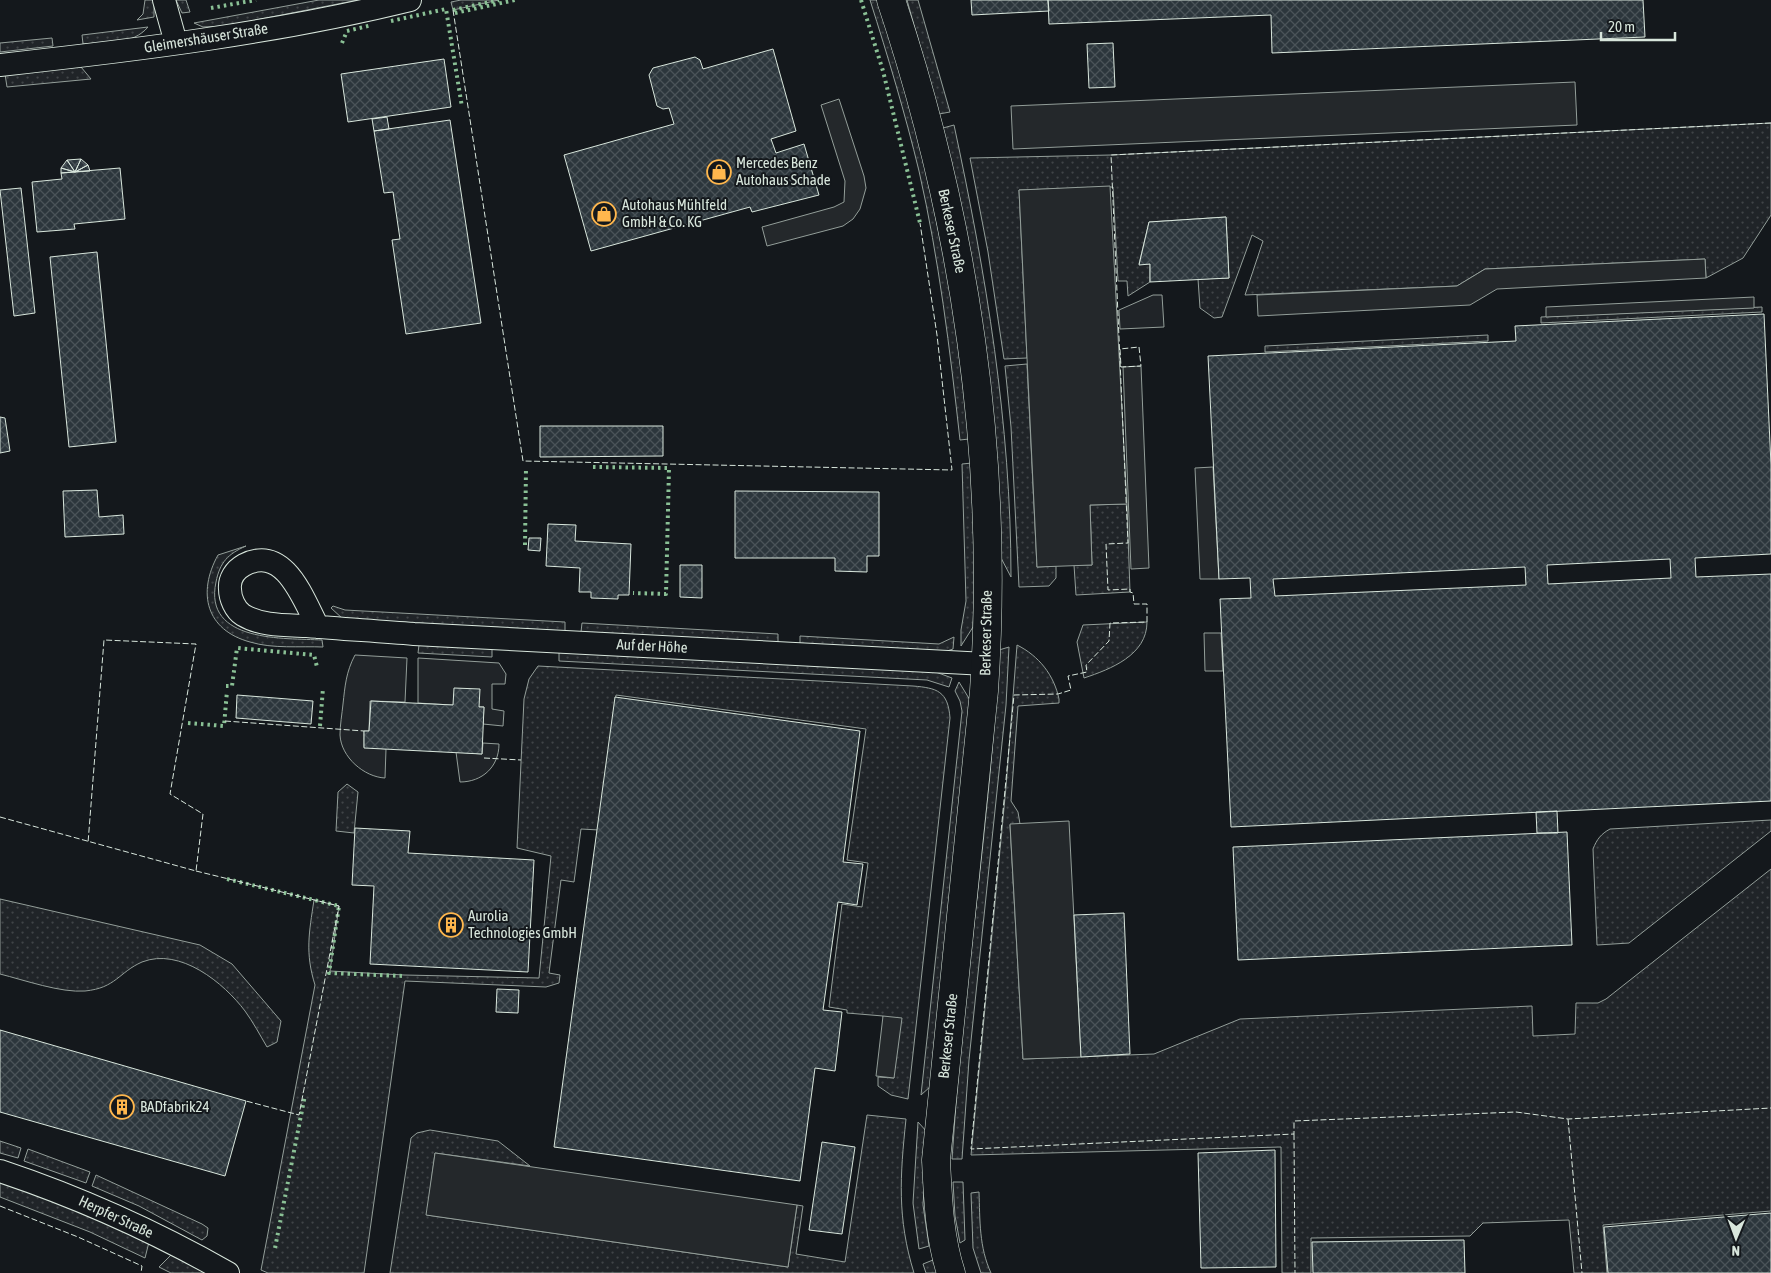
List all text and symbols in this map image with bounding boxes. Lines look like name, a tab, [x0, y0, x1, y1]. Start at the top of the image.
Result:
scale bar	[1601, 10, 1675, 42]
text: 20 m	[1608, 18, 1635, 35]
street label: Gleimershäuser Straße	[143, 19, 269, 56]
place label: Mercedes Benz Autohaus Schade	[736, 154, 831, 188]
shop icon: Mercedes Benz Autohaus Schade	[706, 159, 732, 185]
street label: Berkeser Straße	[935, 187, 970, 275]
place label: Autohaus Mühlfeld GmbH & Co. KG	[622, 196, 727, 230]
shop icon: Autohaus Mühlfeld GmbH & Co. KG	[591, 201, 617, 227]
street label: Berkeser Straße	[976, 590, 995, 676]
street label: Auf der Höhe	[616, 635, 688, 656]
place label: Aurolia Technologies GmbH	[468, 907, 577, 941]
building icon: Aurolia Technologies GmbH	[438, 912, 464, 938]
street label: Berkeser Straße	[935, 992, 960, 1079]
building icon: BADfabrik24	[109, 1094, 135, 1120]
place label: BADfabrik24	[140, 1098, 210, 1115]
street label: Herpfer Straße	[76, 1192, 156, 1241]
north arrow	[1711, 1213, 1761, 1263]
text: N	[1732, 1243, 1740, 1259]

